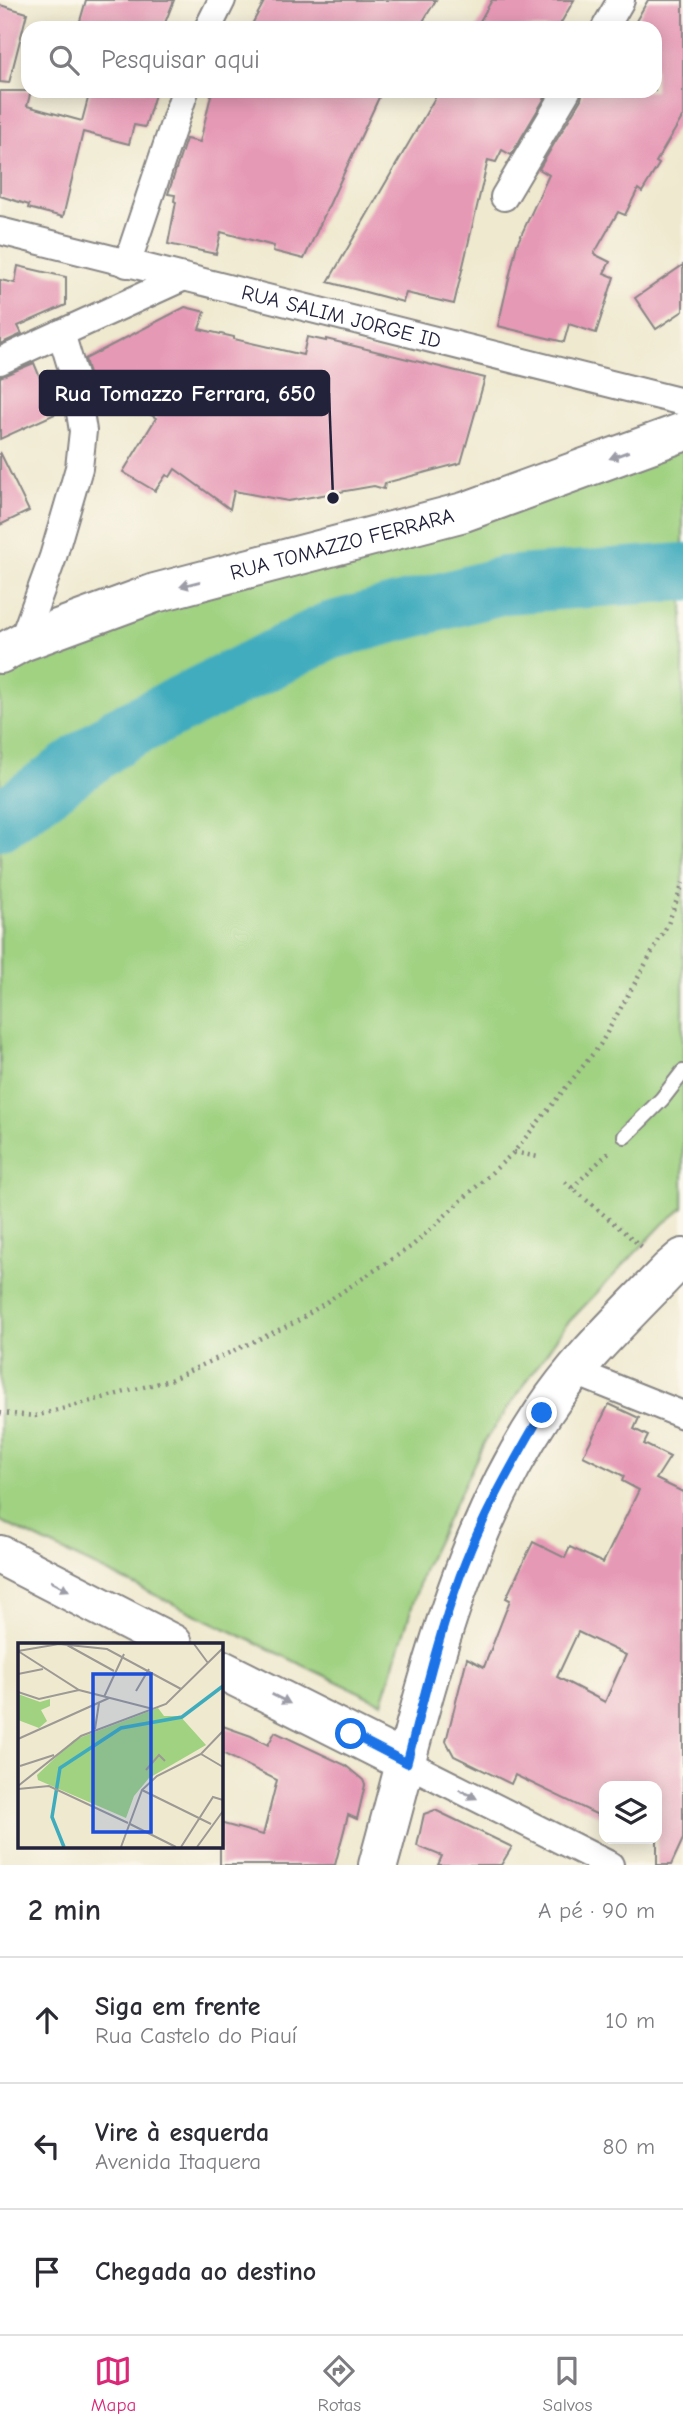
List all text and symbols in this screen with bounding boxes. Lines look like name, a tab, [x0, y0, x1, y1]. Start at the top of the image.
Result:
search box	[21, 21, 662, 98]
icon: search	[45, 41, 83, 79]
text: Pesquisar aqui	[101, 45, 260, 75]
street label: RUA SALIM JORGE ID	[239, 280, 444, 353]
callout: Rua Tomazzo Ferrara, 650	[40, 371, 329, 415]
text: Rua Tomazzo Ferrara, 650	[54, 380, 316, 407]
one-way arrow	[608, 450, 629, 461]
street label: RUA TOMAZZO FERRARA	[228, 503, 456, 585]
one-way arrow	[179, 579, 200, 589]
route end	[526, 1397, 557, 1428]
one-way arrow	[51, 1580, 71, 1592]
inset map	[18, 1643, 222, 1848]
one-way arrow	[271, 1694, 291, 1705]
route start	[335, 1718, 366, 1749]
map controls	[599, 1781, 662, 1844]
button: layers	[599, 1781, 662, 1844]
one-way arrow	[458, 1788, 478, 1799]
text: 2 min	[28, 1893, 101, 1928]
text: A pé · 90 m	[538, 1897, 655, 1924]
text: Siga em frente	[95, 1992, 261, 2022]
icon: ahead	[28, 2001, 66, 2039]
text: 10 m	[605, 2007, 655, 2034]
text: Rua Castelo do Piauí	[95, 2022, 297, 2049]
text: Vire à esquerda	[95, 2118, 269, 2148]
icon: left	[28, 2127, 66, 2165]
text: 80 m	[602, 2133, 655, 2160]
text: Avenida Itaquera	[95, 2148, 261, 2175]
icon: arrive	[28, 2253, 66, 2291]
text: Chegada ao destino	[95, 2257, 316, 2287]
tab: Mapa	[91, 2352, 136, 2416]
tab: Rotas	[318, 2352, 361, 2416]
tab: Salvos	[542, 2352, 592, 2416]

